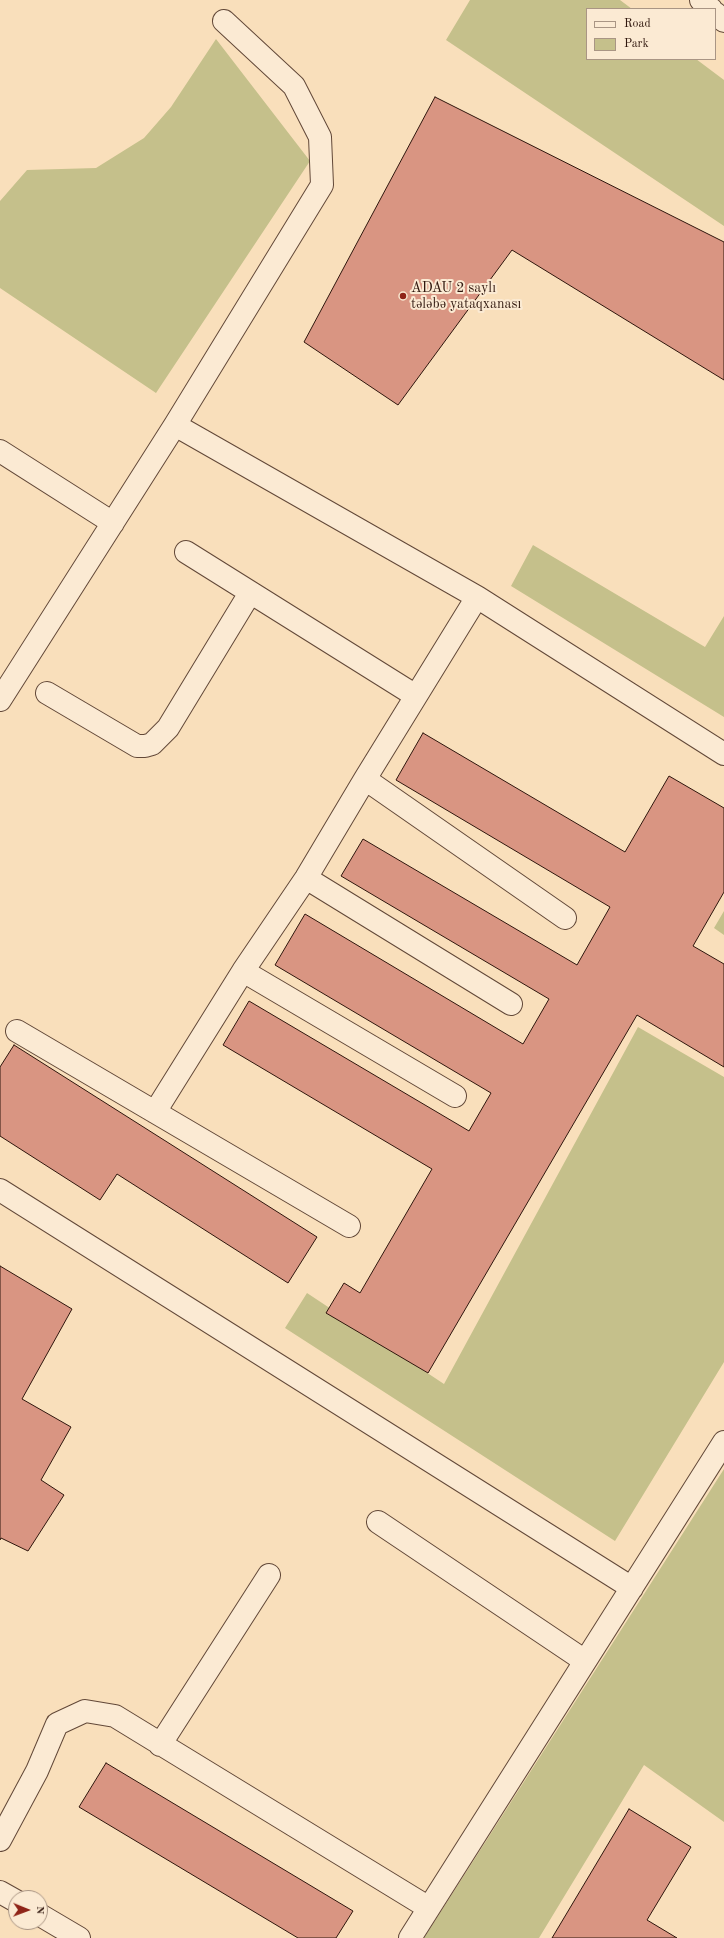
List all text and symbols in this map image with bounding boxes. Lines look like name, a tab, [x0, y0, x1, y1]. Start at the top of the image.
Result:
legend	[586, 8, 716, 60]
text: Road	[624, 18, 651, 30]
text: Park	[624, 38, 649, 50]
place label: ADAU 2 saylı tələbə yataqxanası	[411, 280, 521, 312]
marker: ADAU 2 saylı tələbə yataqxanası	[398, 291, 408, 301]
north arrow	[8, 1890, 48, 1930]
text: N	[34, 1906, 45, 1914]

